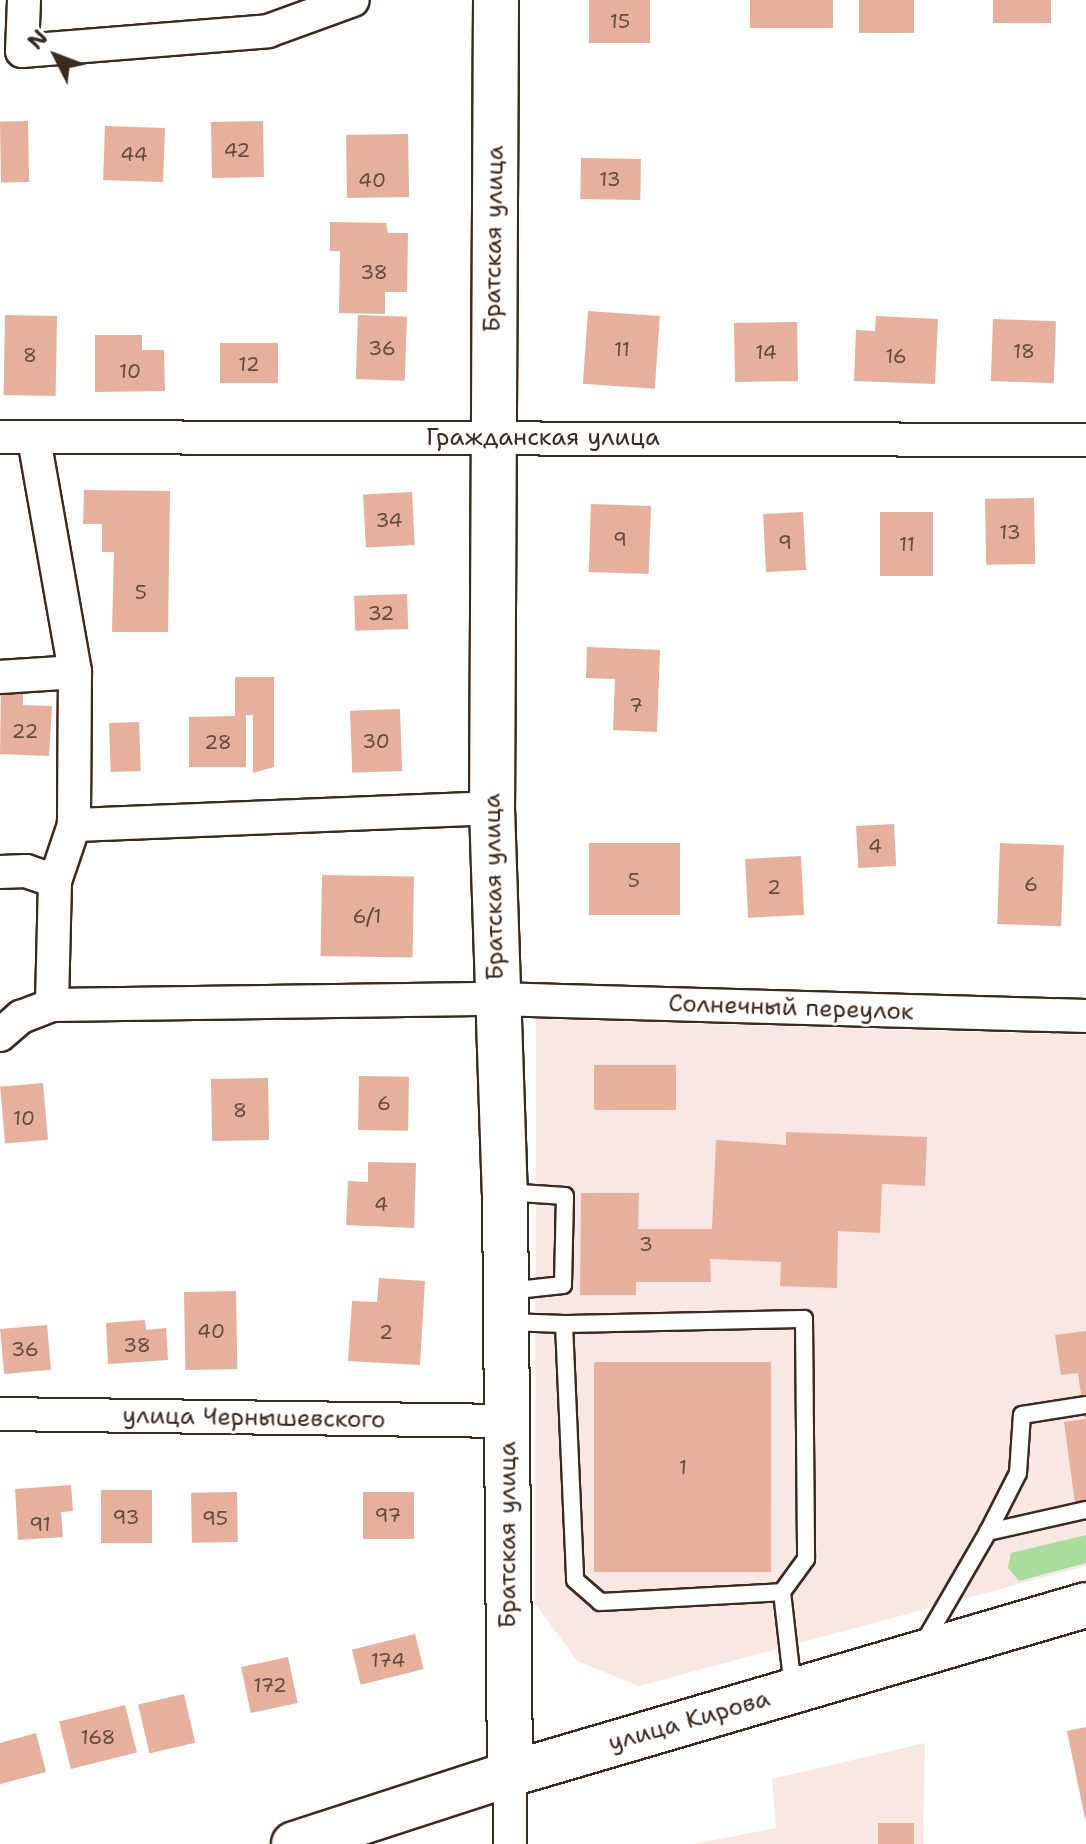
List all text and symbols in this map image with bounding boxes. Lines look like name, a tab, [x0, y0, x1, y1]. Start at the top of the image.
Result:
house number: 15	[610, 9, 630, 33]
north arrow	[16, 16, 96, 96]
text: N	[21, 23, 54, 56]
house number: 42	[224, 138, 250, 162]
house number: 44	[120, 142, 148, 166]
street label: Братская улица	[478, 145, 510, 333]
house number: 13	[599, 167, 621, 191]
house number: 40	[358, 168, 386, 192]
house number: 38	[360, 260, 388, 284]
house number: 36	[368, 336, 396, 360]
house number: 11	[614, 337, 630, 361]
house number: 18	[1013, 339, 1035, 363]
house number: 14	[755, 340, 777, 364]
house number: 8	[23, 343, 37, 367]
house number: 16	[885, 344, 907, 368]
house number: 12	[238, 352, 260, 376]
house number: 10	[119, 359, 141, 383]
street label: Гражданская улица	[426, 424, 660, 452]
house number: 34	[375, 508, 403, 532]
house number: 13	[999, 520, 1021, 544]
house number: 9	[613, 527, 627, 551]
house number: 9	[778, 530, 792, 554]
house number: 11	[899, 532, 915, 556]
house number: 5	[135, 580, 147, 604]
house number: 32	[368, 601, 394, 625]
house number: 7	[629, 693, 643, 717]
house number: 22	[12, 719, 38, 743]
house number: 30	[362, 729, 390, 753]
house number: 28	[204, 730, 232, 754]
street label: Братская улица	[478, 793, 510, 981]
house number: 4	[868, 834, 882, 858]
house number: 5	[628, 868, 640, 892]
house number: 6	[1024, 872, 1038, 896]
house number: 2	[767, 875, 781, 899]
house number: 6/1	[352, 904, 382, 928]
street label: Солнечный переулок	[668, 989, 914, 1027]
house number: 6	[377, 1091, 391, 1115]
house number: 8	[233, 1098, 247, 1122]
house number: 10	[13, 1106, 35, 1130]
house number: 4	[374, 1192, 388, 1216]
house number: 3	[639, 1232, 653, 1256]
house number: 40	[197, 1319, 225, 1343]
house number: 2	[379, 1320, 393, 1344]
house number: 38	[123, 1333, 151, 1357]
house number: 36	[11, 1337, 39, 1361]
street label: улица Чернышевского	[122, 1401, 386, 1435]
street label: Братская улица	[494, 1441, 522, 1629]
house number: 1	[679, 1455, 687, 1479]
house number: 97	[375, 1503, 401, 1527]
house number: 93	[112, 1505, 140, 1529]
house number: 95	[202, 1506, 228, 1530]
house number: 91	[29, 1512, 51, 1536]
house number: 174	[371, 1648, 405, 1672]
house number: 172	[253, 1673, 287, 1697]
street label: улица Кирова	[605, 1684, 773, 1758]
house number: 168	[81, 1725, 115, 1749]

